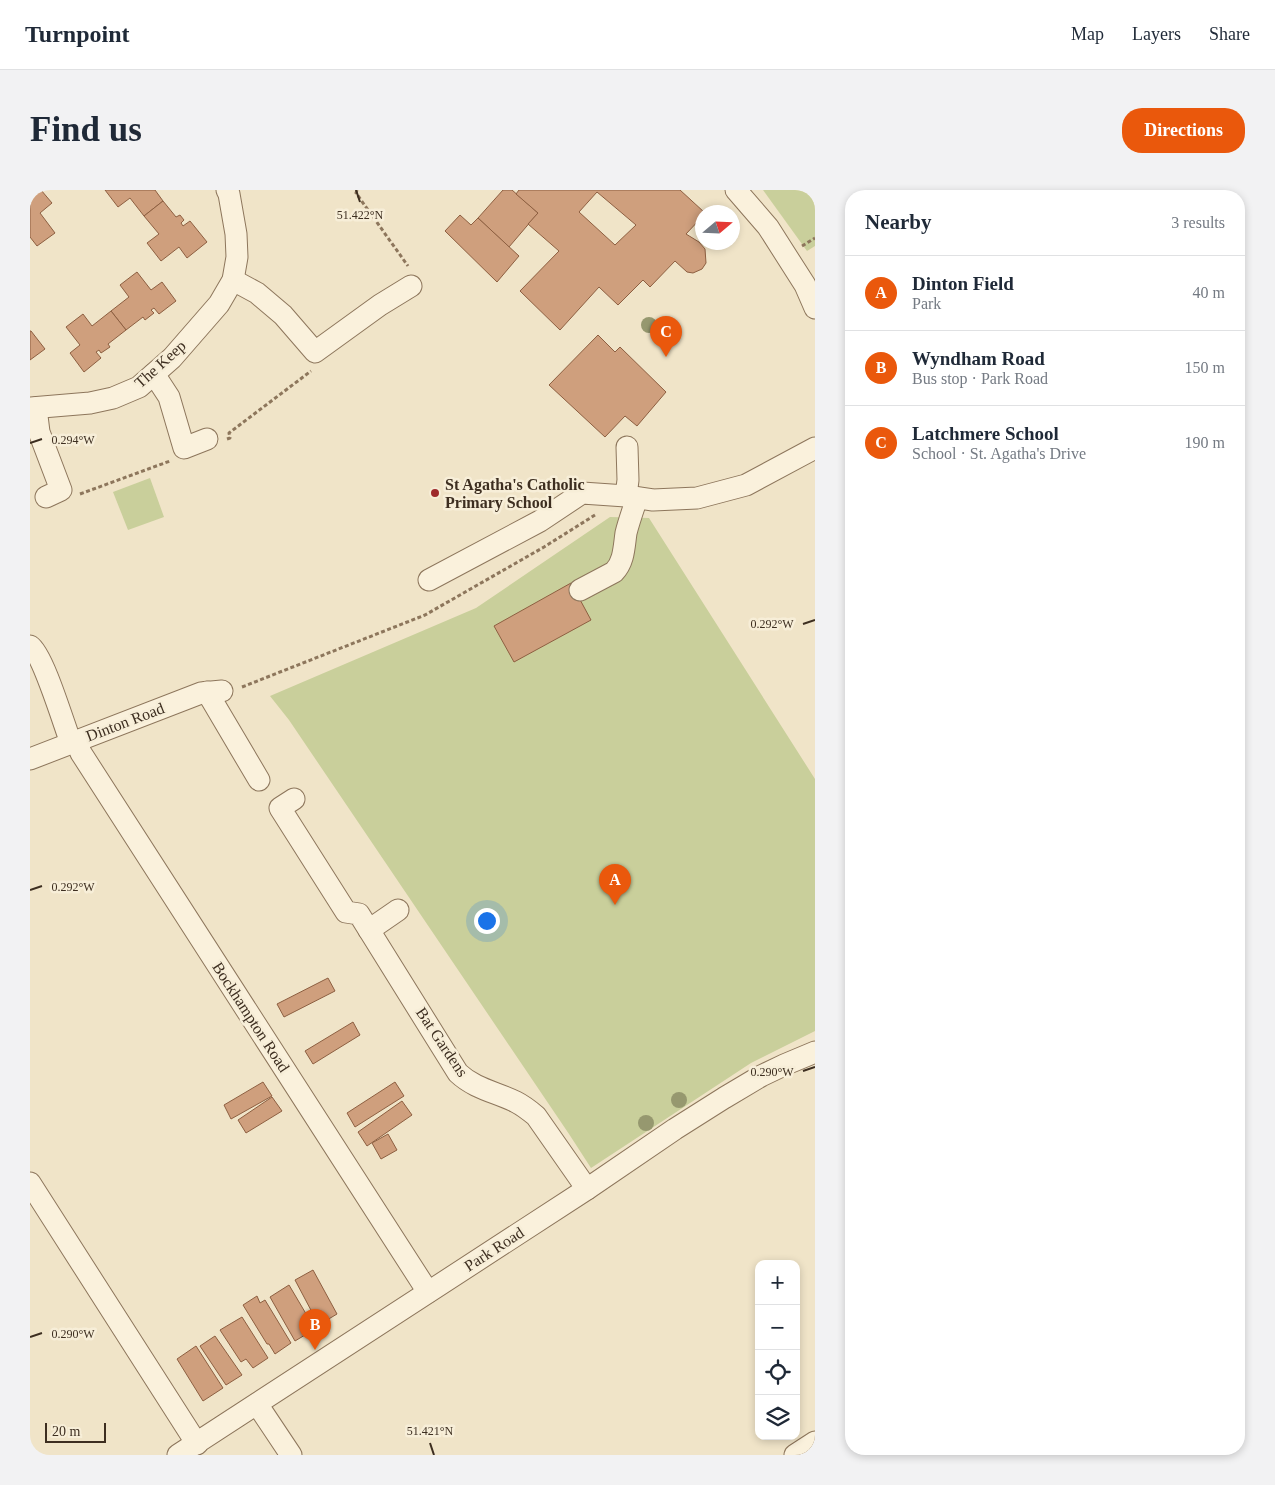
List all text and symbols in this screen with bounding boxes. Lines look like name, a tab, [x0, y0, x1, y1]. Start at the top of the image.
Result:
text: Turnpoint	[25, 21, 130, 47]
text: Map	[1071, 24, 1104, 44]
text: Layers	[1132, 24, 1181, 44]
text: Share	[1209, 24, 1250, 44]
button: Directions	[1122, 108, 1245, 153]
text: Find us	[30, 110, 142, 149]
north arrow	[695, 205, 740, 250]
text: 51.422°N	[337, 208, 384, 222]
text: Nearby	[865, 210, 932, 234]
text: 3 results	[1171, 214, 1225, 231]
text: Dinton Field	[912, 273, 1014, 294]
text: A	[875, 284, 887, 301]
text: 40 m	[1193, 284, 1225, 301]
text: Park	[912, 295, 941, 312]
pin: C	[650, 316, 682, 357]
street label: The Keep	[131, 337, 190, 392]
text: Wyndham Road	[912, 348, 1045, 369]
text: B	[876, 359, 886, 376]
text: 150 m	[1185, 359, 1225, 376]
text: Bus stop · Park Road	[912, 370, 1048, 387]
text: Latchmere School	[912, 423, 1059, 444]
text: 0.294°W	[51, 433, 95, 447]
text: C	[875, 434, 887, 451]
text: 190 m	[1185, 434, 1225, 451]
text: School · St. Agatha's Drive	[912, 445, 1086, 462]
place label: St Agatha's Catholic Primary School	[445, 476, 585, 512]
marker: St Agatha's Catholic Primary School	[429, 487, 441, 499]
text: 0.292°W	[750, 617, 794, 631]
street label: Dinton Road	[84, 699, 166, 745]
pin: A	[599, 864, 631, 905]
text: 0.292°W	[51, 880, 95, 894]
your location	[474, 908, 500, 934]
street label: Bockhampton Road	[208, 959, 293, 1076]
street label: Bat Gardens	[413, 1004, 471, 1080]
text: 0.290°W	[750, 1065, 794, 1079]
street label: Park Road	[461, 1224, 527, 1274]
map controls	[755, 1260, 800, 1440]
button: +	[755, 1260, 800, 1305]
button: −	[755, 1305, 800, 1350]
pin: B	[299, 1309, 331, 1350]
text: 0.290°W	[51, 1327, 95, 1341]
button: locate	[755, 1350, 800, 1395]
button: layers	[755, 1395, 800, 1440]
scale bar	[45, 1420, 106, 1443]
text: 20 m	[52, 1424, 80, 1439]
text: 51.421°N	[407, 1424, 454, 1438]

